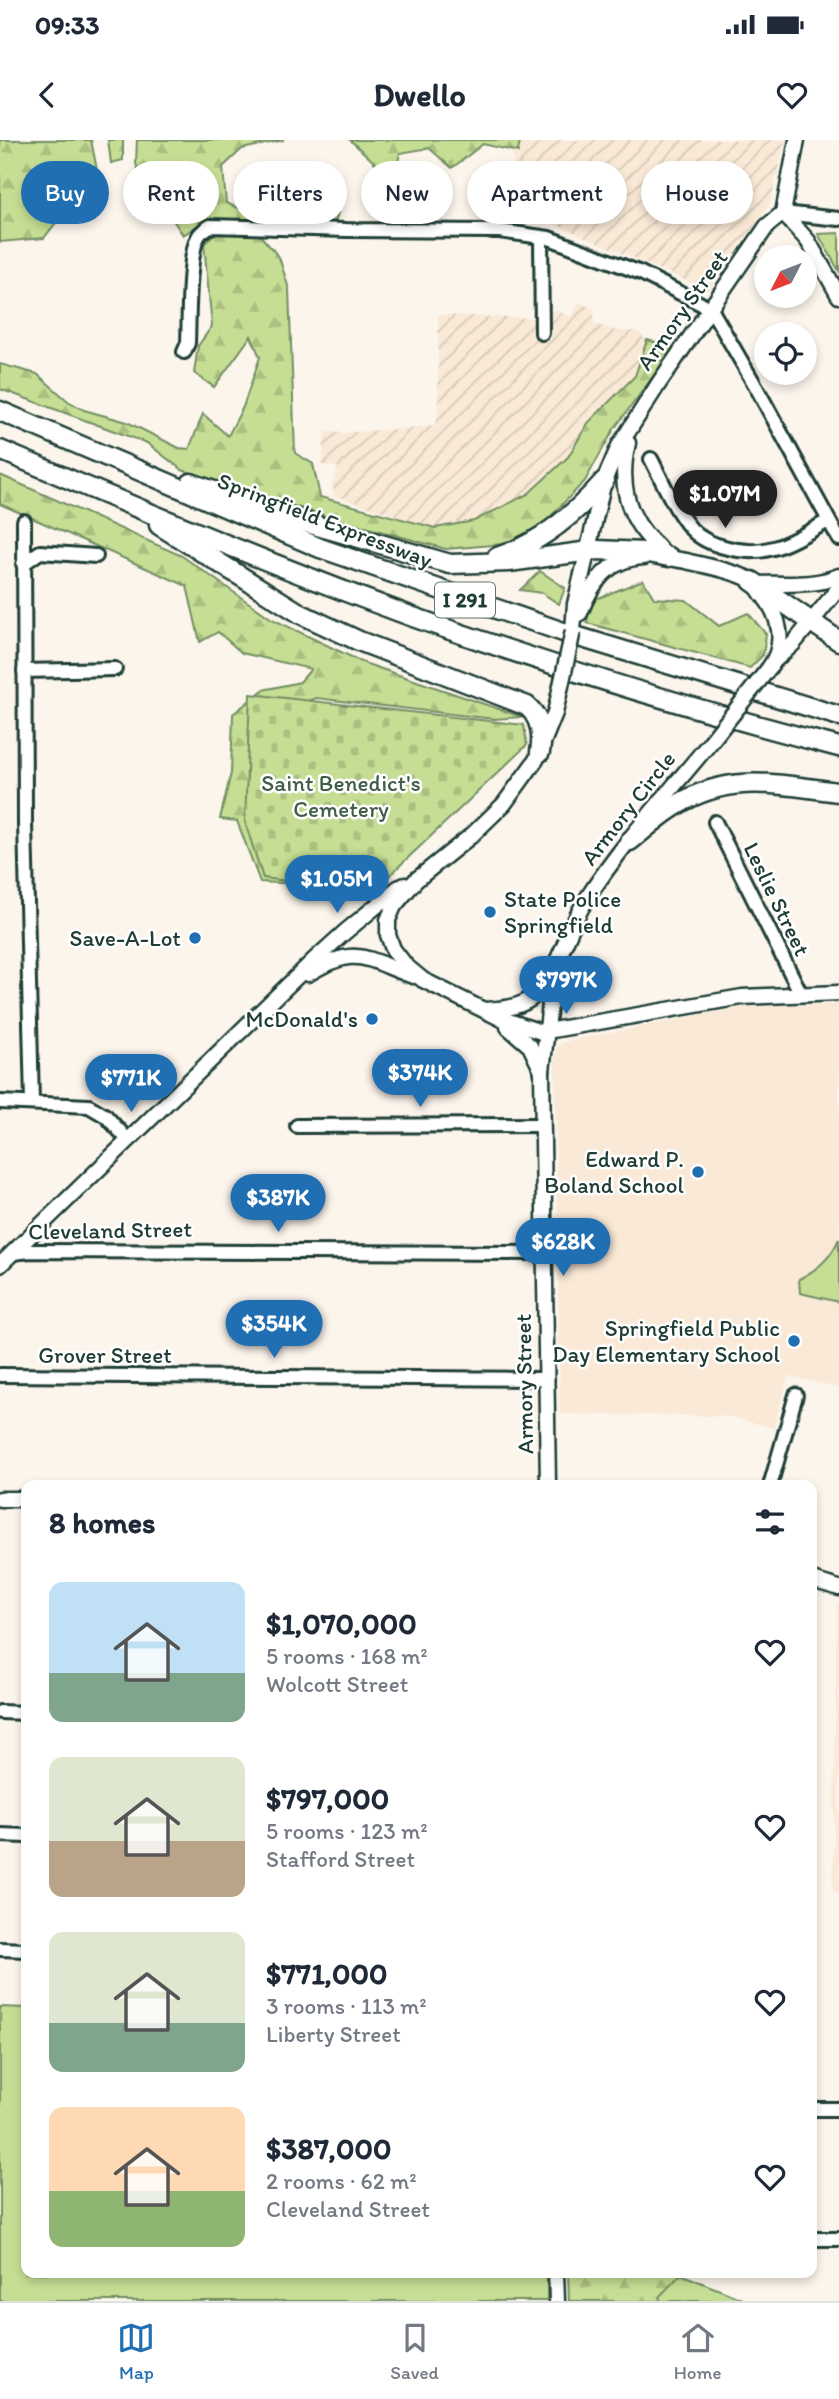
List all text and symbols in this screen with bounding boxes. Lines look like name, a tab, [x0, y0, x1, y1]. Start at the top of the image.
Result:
text: 09:33	[35, 9, 99, 41]
icon: back	[28, 76, 66, 114]
text: Dwello	[373, 76, 466, 114]
icon: heart	[773, 76, 811, 114]
chip: Buy	[21, 161, 109, 224]
chip: Rent	[123, 161, 219, 224]
chip: Filters	[233, 161, 347, 224]
chip: New	[361, 161, 453, 224]
chip: Apartment	[467, 161, 627, 224]
chip: House	[641, 161, 753, 224]
street label: Armory Street	[630, 244, 734, 376]
north arrow	[754, 245, 817, 308]
map controls	[754, 245, 817, 385]
button: locate	[754, 322, 817, 385]
street label: Springfield Expressway	[214, 466, 436, 574]
pin: $1.07M	[668, 470, 782, 530]
text: $1.07M	[689, 479, 761, 507]
road number: I 291	[435, 582, 495, 617]
street label: Armory Circle	[575, 745, 681, 871]
park label: Saint Benedict's Cemetery	[261, 769, 421, 823]
street label: Leslie Street	[738, 838, 817, 961]
pin: $1.05M	[280, 856, 394, 915]
text: $1.05M	[301, 864, 373, 892]
place label: State Police Springfield	[504, 885, 621, 939]
marker: State Police Springfield	[482, 904, 498, 920]
place label: Save-A-Lot	[70, 924, 181, 952]
marker: Save-A-Lot	[187, 930, 203, 946]
pin: $797K	[517, 956, 615, 1016]
text: $797K	[535, 965, 597, 993]
place label: McDonald's	[245, 1005, 358, 1033]
marker: McDonald's	[364, 1011, 380, 1027]
pin: $374K	[371, 1049, 469, 1109]
pin: $771K	[82, 1054, 180, 1114]
text: $374K	[388, 1058, 452, 1086]
text: $771K	[101, 1063, 161, 1091]
place label: Edward P. Boland School	[544, 1145, 684, 1199]
marker: Edward P. Boland School	[690, 1164, 706, 1180]
pin: $387K	[229, 1174, 327, 1234]
text: $387K	[247, 1183, 309, 1211]
street label: Cleveland Street	[28, 1215, 193, 1245]
pin: $628K	[514, 1218, 612, 1278]
text: $628K	[531, 1227, 595, 1255]
pin: $354K	[225, 1300, 323, 1360]
text: $354K	[242, 1309, 306, 1337]
street label: Armory Street	[509, 1314, 539, 1454]
place label: Springfield Public Day Elementary School	[552, 1314, 780, 1368]
marker: Springfield Public Day Elementary School	[786, 1333, 802, 1349]
street label: Grover Street	[38, 1341, 172, 1369]
icon: filters	[751, 1503, 789, 1541]
text: 8 homes	[49, 1504, 156, 1541]
text: $1,070,000	[266, 1605, 417, 1642]
icon: home	[105, 1610, 189, 1694]
icon: heart	[751, 1633, 789, 1671]
text: 5 rooms · 168 m²	[266, 1642, 428, 1670]
text: Wolcott Street	[266, 1670, 408, 1698]
text: $797,000	[266, 1780, 389, 1817]
icon: home	[105, 1785, 189, 1869]
icon: heart	[751, 1808, 789, 1846]
text: 5 rooms · 123 m²	[266, 1817, 428, 1845]
text: Stafford Street	[266, 1845, 415, 1873]
text: $771,000	[266, 1955, 387, 1992]
icon: home	[105, 1960, 189, 2044]
icon: heart	[751, 1983, 789, 2021]
text: 3 rooms · 113 m²	[266, 1992, 427, 2020]
text: Liberty Street	[266, 2020, 401, 2048]
text: $387,000	[266, 2130, 391, 2167]
icon: home	[105, 2135, 189, 2219]
icon: heart	[751, 2158, 789, 2196]
text: 2 rooms · 62 m²	[266, 2167, 417, 2195]
text: Cleveland Street	[266, 2195, 430, 2223]
tab: Map	[117, 2319, 155, 2384]
tab: Saved	[390, 2319, 439, 2384]
tab: Home	[674, 2319, 722, 2384]

